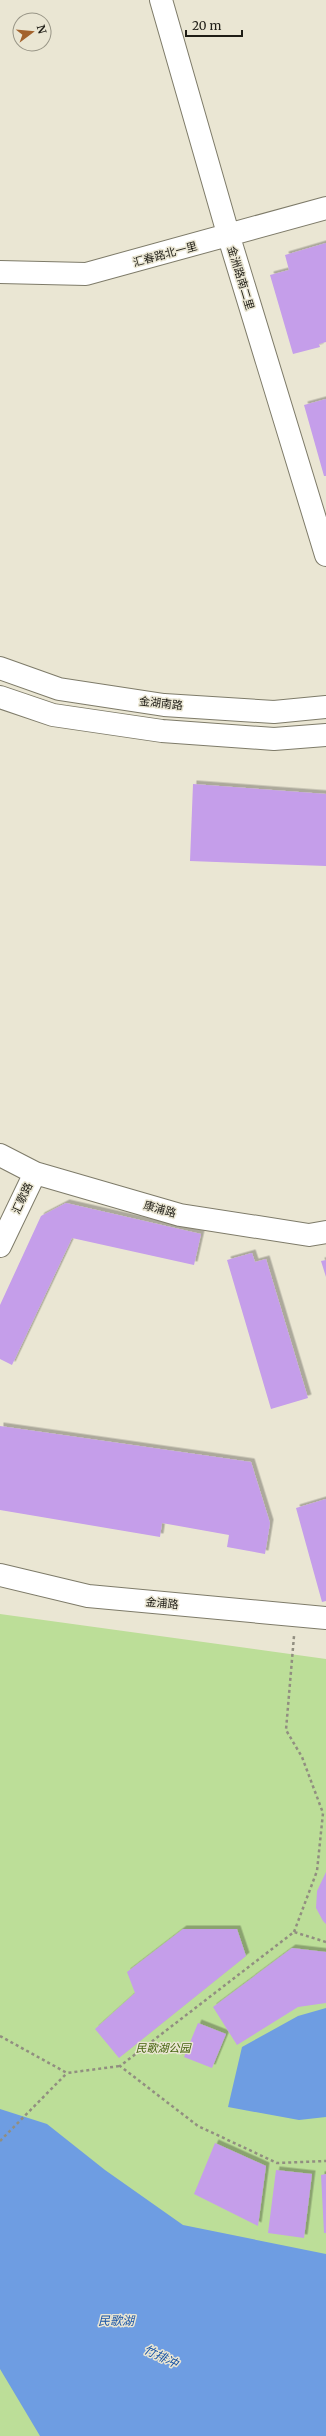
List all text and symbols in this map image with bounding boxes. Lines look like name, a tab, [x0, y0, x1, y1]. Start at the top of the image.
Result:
north arrow	[12, 12, 52, 52]
scale bar	[186, 12, 242, 38]
text: 20 m	[192, 18, 221, 33]
text: N	[34, 23, 50, 36]
street label: 汇春路北一里	[131, 239, 199, 269]
street label: 金洲路南二里	[225, 244, 257, 312]
street label: 金湖南路	[138, 694, 184, 712]
street label: 汇歌路	[9, 1180, 35, 1216]
street label: 康浦路	[142, 1198, 178, 1220]
street label: 金浦路	[145, 1595, 179, 1611]
park label: 民歌湖公园	[136, 2041, 192, 2055]
water label: 民歌湖	[98, 2313, 136, 2328]
water label: 竹排冲	[142, 2341, 182, 2372]

